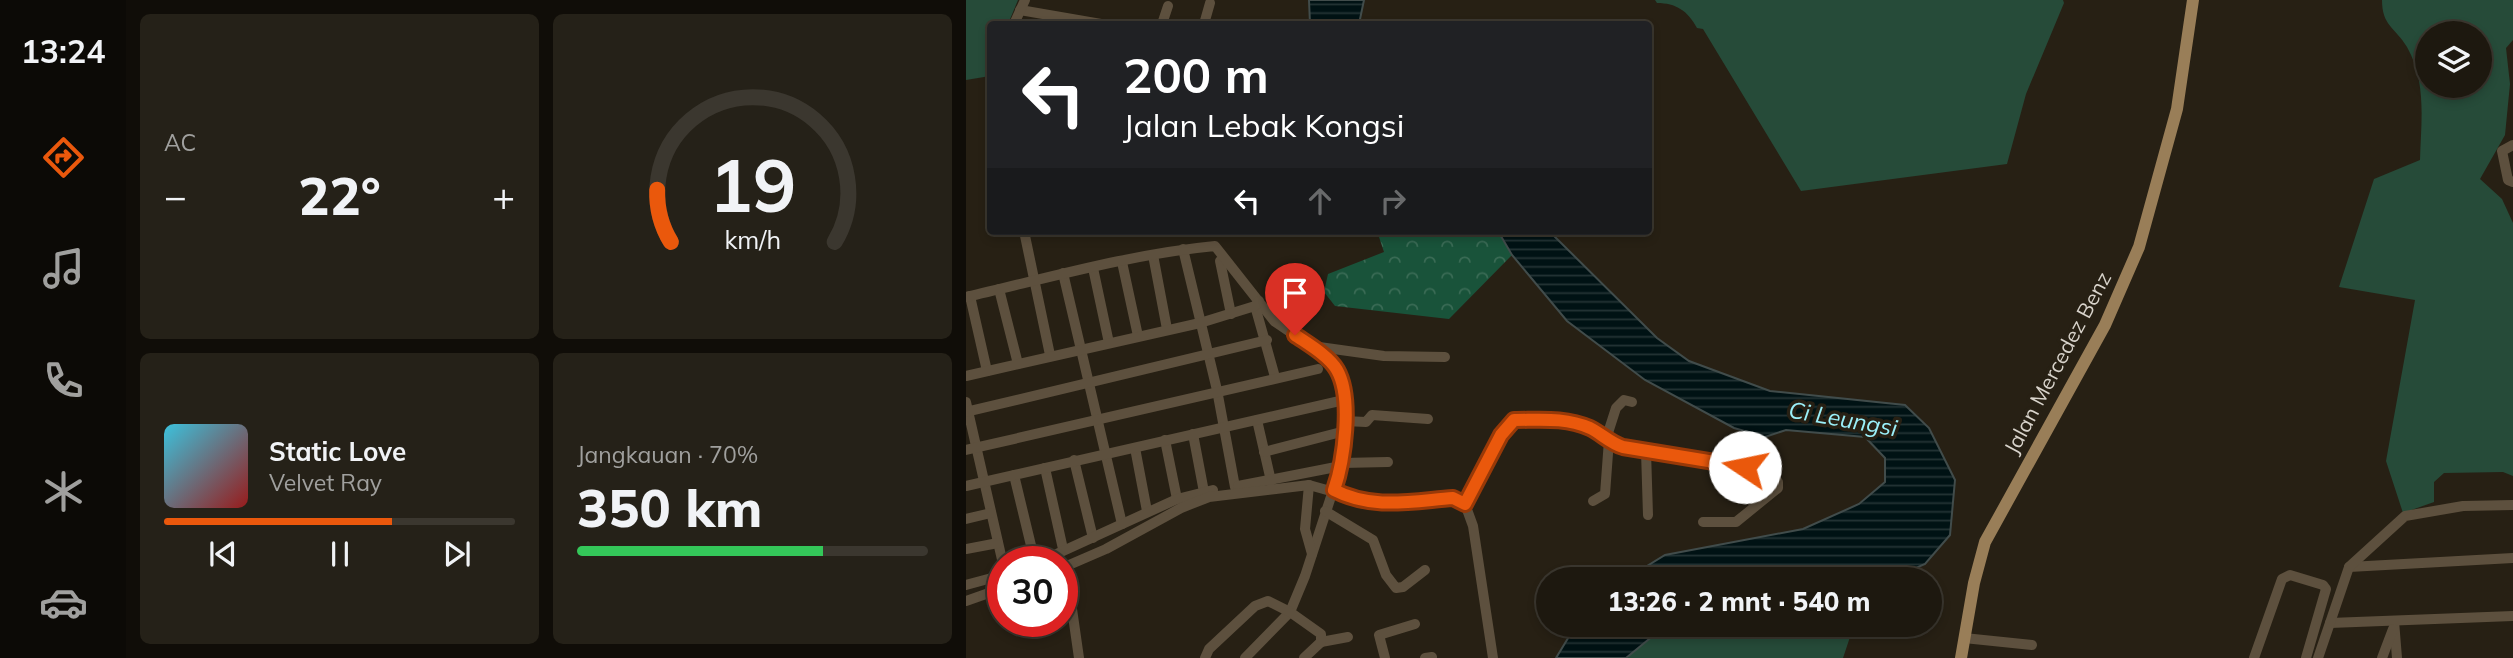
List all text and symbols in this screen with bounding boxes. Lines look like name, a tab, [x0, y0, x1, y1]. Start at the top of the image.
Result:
map controls	[2415, 21, 2492, 98]
button: layers	[2415, 21, 2492, 98]
text: 13:24	[21, 31, 105, 71]
text: 200 m	[1123, 44, 1269, 105]
icon: left	[1008, 49, 1099, 140]
text: Jalan Lebak Kongsi	[1123, 105, 1404, 145]
text: AC	[164, 128, 196, 157]
icon: directions	[39, 133, 88, 182]
text: 19	[709, 140, 796, 231]
text: 22°	[298, 163, 381, 228]
text: −	[164, 172, 187, 220]
text: +	[492, 172, 515, 220]
icon: left	[1228, 182, 1266, 220]
icon: ahead	[1301, 182, 1339, 220]
icon: right	[1374, 182, 1412, 220]
text: km/h	[724, 224, 781, 255]
icon: music	[39, 244, 88, 293]
pin	[1265, 263, 1325, 335]
street label: Jalan Mercedez Benz	[1998, 267, 2116, 458]
icon: arrive	[1276, 274, 1314, 312]
icon: phone	[39, 356, 88, 405]
water label: Ci Leungsi	[1787, 395, 1900, 442]
position arrow	[1708, 430, 1782, 504]
text: Static Love	[269, 435, 406, 468]
text: Jangkauan · 70%	[577, 440, 758, 469]
icon: climate	[39, 467, 88, 516]
text: Velvet Ray	[269, 468, 382, 497]
text: 350 km	[577, 475, 762, 540]
icon: previous	[204, 535, 242, 573]
icon: pause	[321, 535, 359, 573]
icon: next	[438, 535, 476, 573]
speed limit sign: 30	[987, 546, 1078, 637]
icon: car	[39, 578, 88, 627]
text: 13:26 · 2 mnt · 540 m	[1608, 585, 1870, 618]

